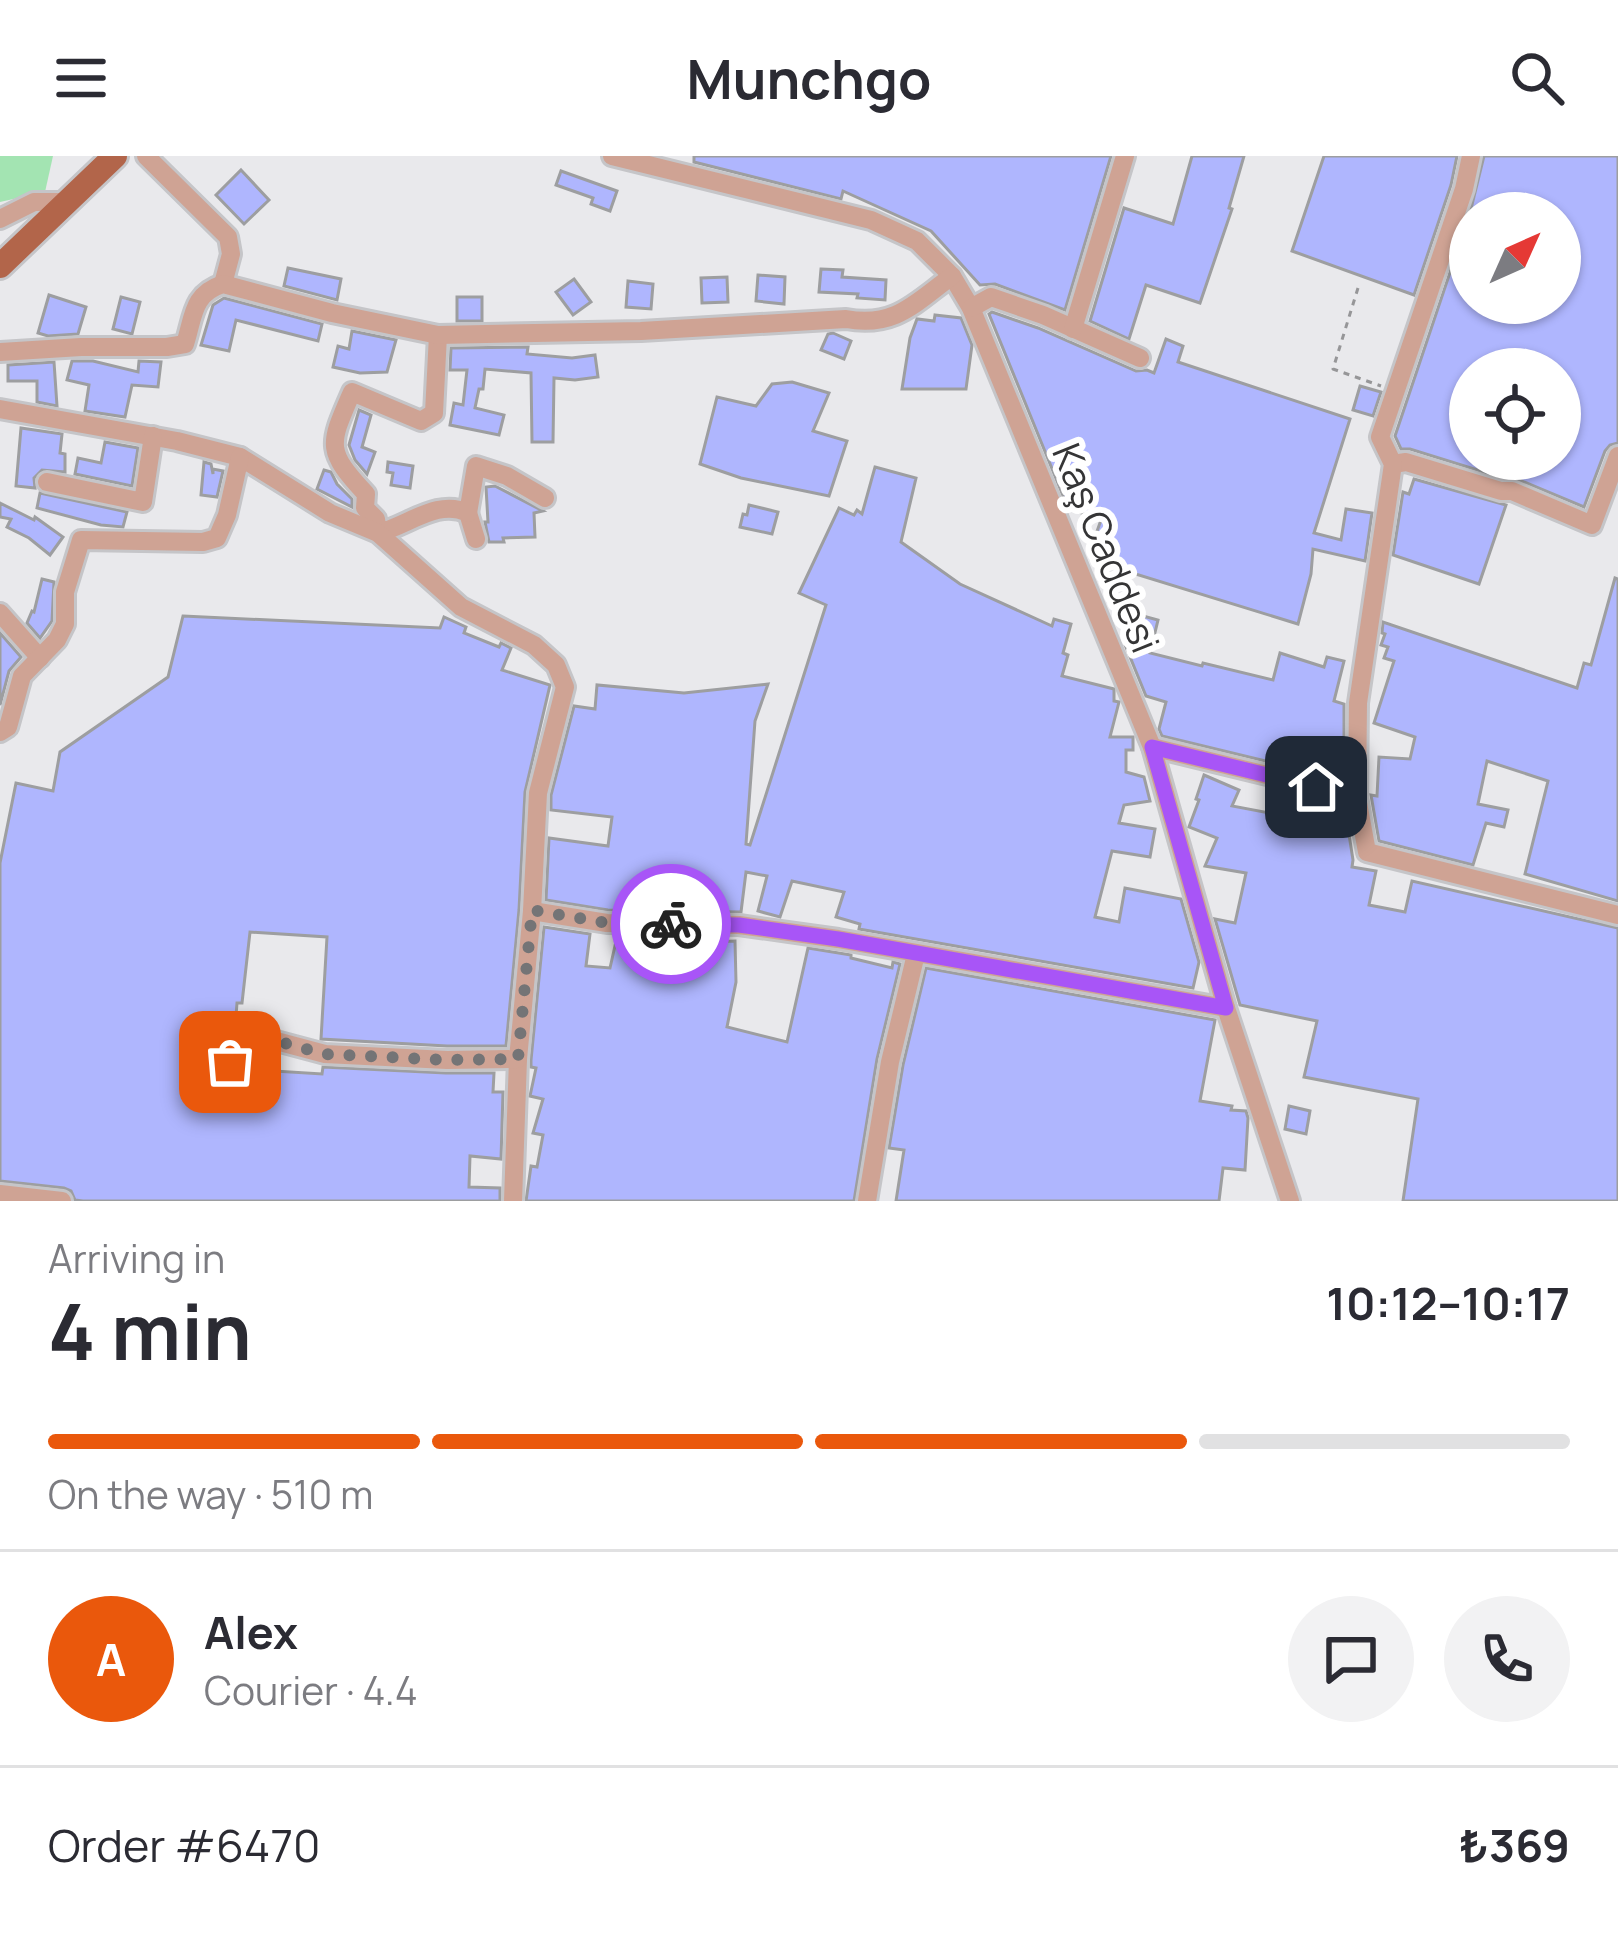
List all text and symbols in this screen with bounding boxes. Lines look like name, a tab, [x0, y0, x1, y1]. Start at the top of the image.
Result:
text: Munchgo	[687, 41, 931, 115]
icon: menu	[48, 45, 114, 111]
icon: search	[1504, 45, 1570, 111]
north arrow	[1449, 192, 1581, 324]
map controls	[1449, 192, 1581, 480]
button: locate	[1449, 348, 1581, 480]
street label: Kaş Caddesi	[1040, 435, 1173, 660]
pin	[1265, 736, 1367, 838]
icon: home	[1283, 754, 1349, 820]
courier	[611, 864, 731, 984]
icon: bike	[638, 891, 704, 957]
pin	[179, 1011, 281, 1113]
icon: bag	[197, 1029, 263, 1095]
text: Arriving in	[48, 1231, 225, 1285]
text: 10:12–10:17	[1326, 1272, 1570, 1334]
text: 4 min	[48, 1277, 252, 1383]
text: On the way · 510 m	[48, 1467, 373, 1521]
button: chat	[1288, 1596, 1414, 1722]
button: phone	[1444, 1596, 1570, 1722]
text: Alex	[204, 1601, 298, 1663]
text: A	[96, 1628, 126, 1690]
text: Courier · 4.4	[204, 1663, 418, 1717]
text: Order #6470	[48, 1814, 320, 1876]
text: ₺369	[1459, 1814, 1570, 1876]

